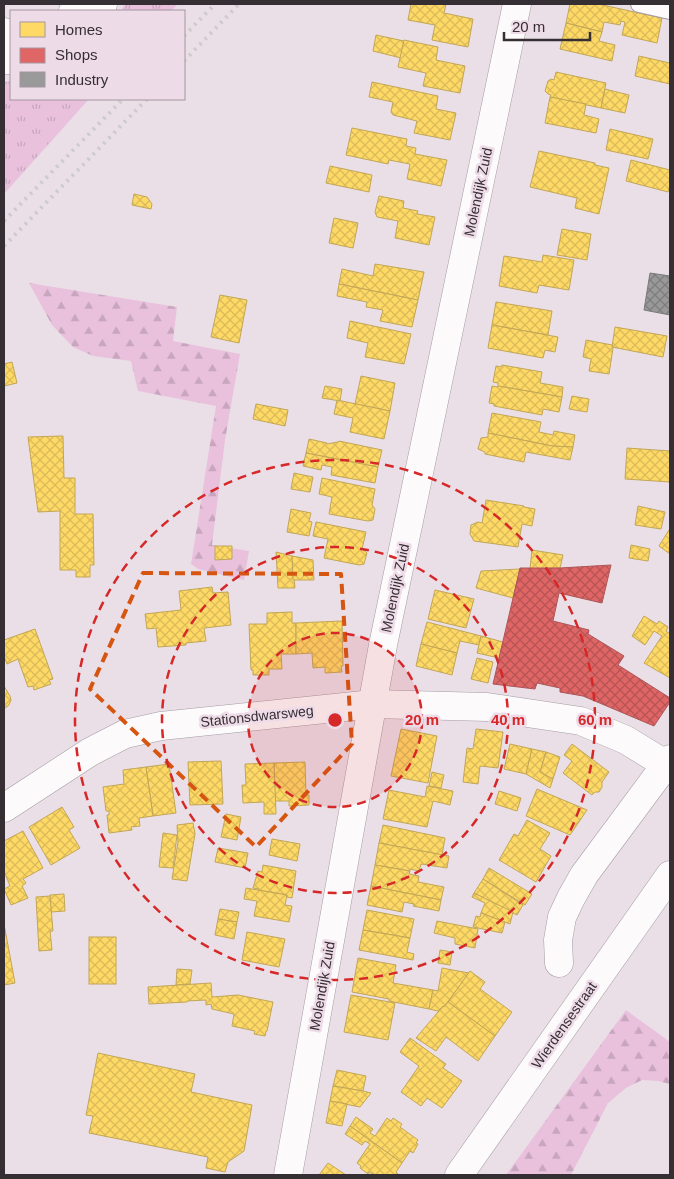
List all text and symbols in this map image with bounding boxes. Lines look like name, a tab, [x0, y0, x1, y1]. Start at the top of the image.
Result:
legend	[10, 10, 185, 100]
scale bar	[504, 10, 590, 42]
text: 20 m	[512, 18, 545, 35]
text: Homes	[55, 21, 103, 38]
text: Shops	[55, 46, 98, 63]
text: Industry	[55, 71, 109, 88]
street label: Molendijk Zuid	[461, 146, 495, 238]
street label: Molendijk Zuid	[378, 542, 412, 634]
street label: Stationsdwarsweg	[200, 702, 314, 730]
centre of rings	[326, 711, 344, 729]
text: 20 m	[405, 711, 439, 728]
text: 40 m	[491, 711, 525, 728]
text: 60 m	[578, 711, 612, 728]
street label: Molendijk Zuid	[306, 940, 338, 1032]
street label: Wierdensestraat	[528, 979, 600, 1071]

